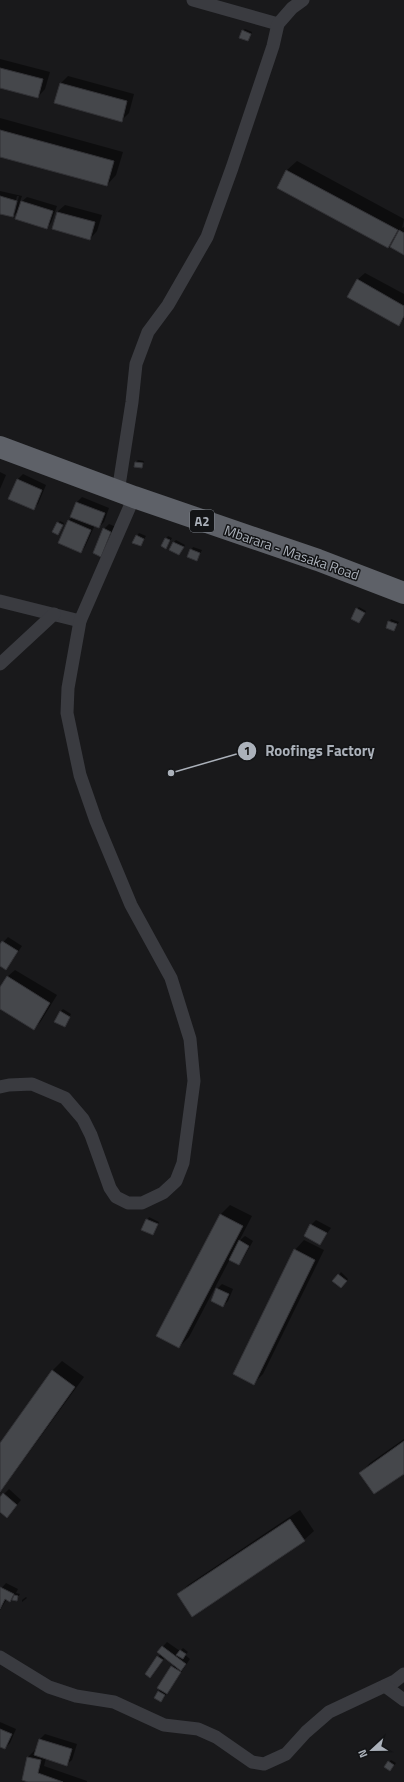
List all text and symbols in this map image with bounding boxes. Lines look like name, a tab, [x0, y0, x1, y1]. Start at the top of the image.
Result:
road number: A2	[190, 510, 214, 532]
street label: Mbarara - Masaka Road	[222, 519, 362, 585]
callout: Roofings Factory	[237, 737, 383, 764]
text: Roofings Factory	[265, 739, 375, 762]
text: 1	[244, 741, 250, 760]
north arrow	[352, 1730, 392, 1770]
text: N	[354, 1747, 372, 1760]

